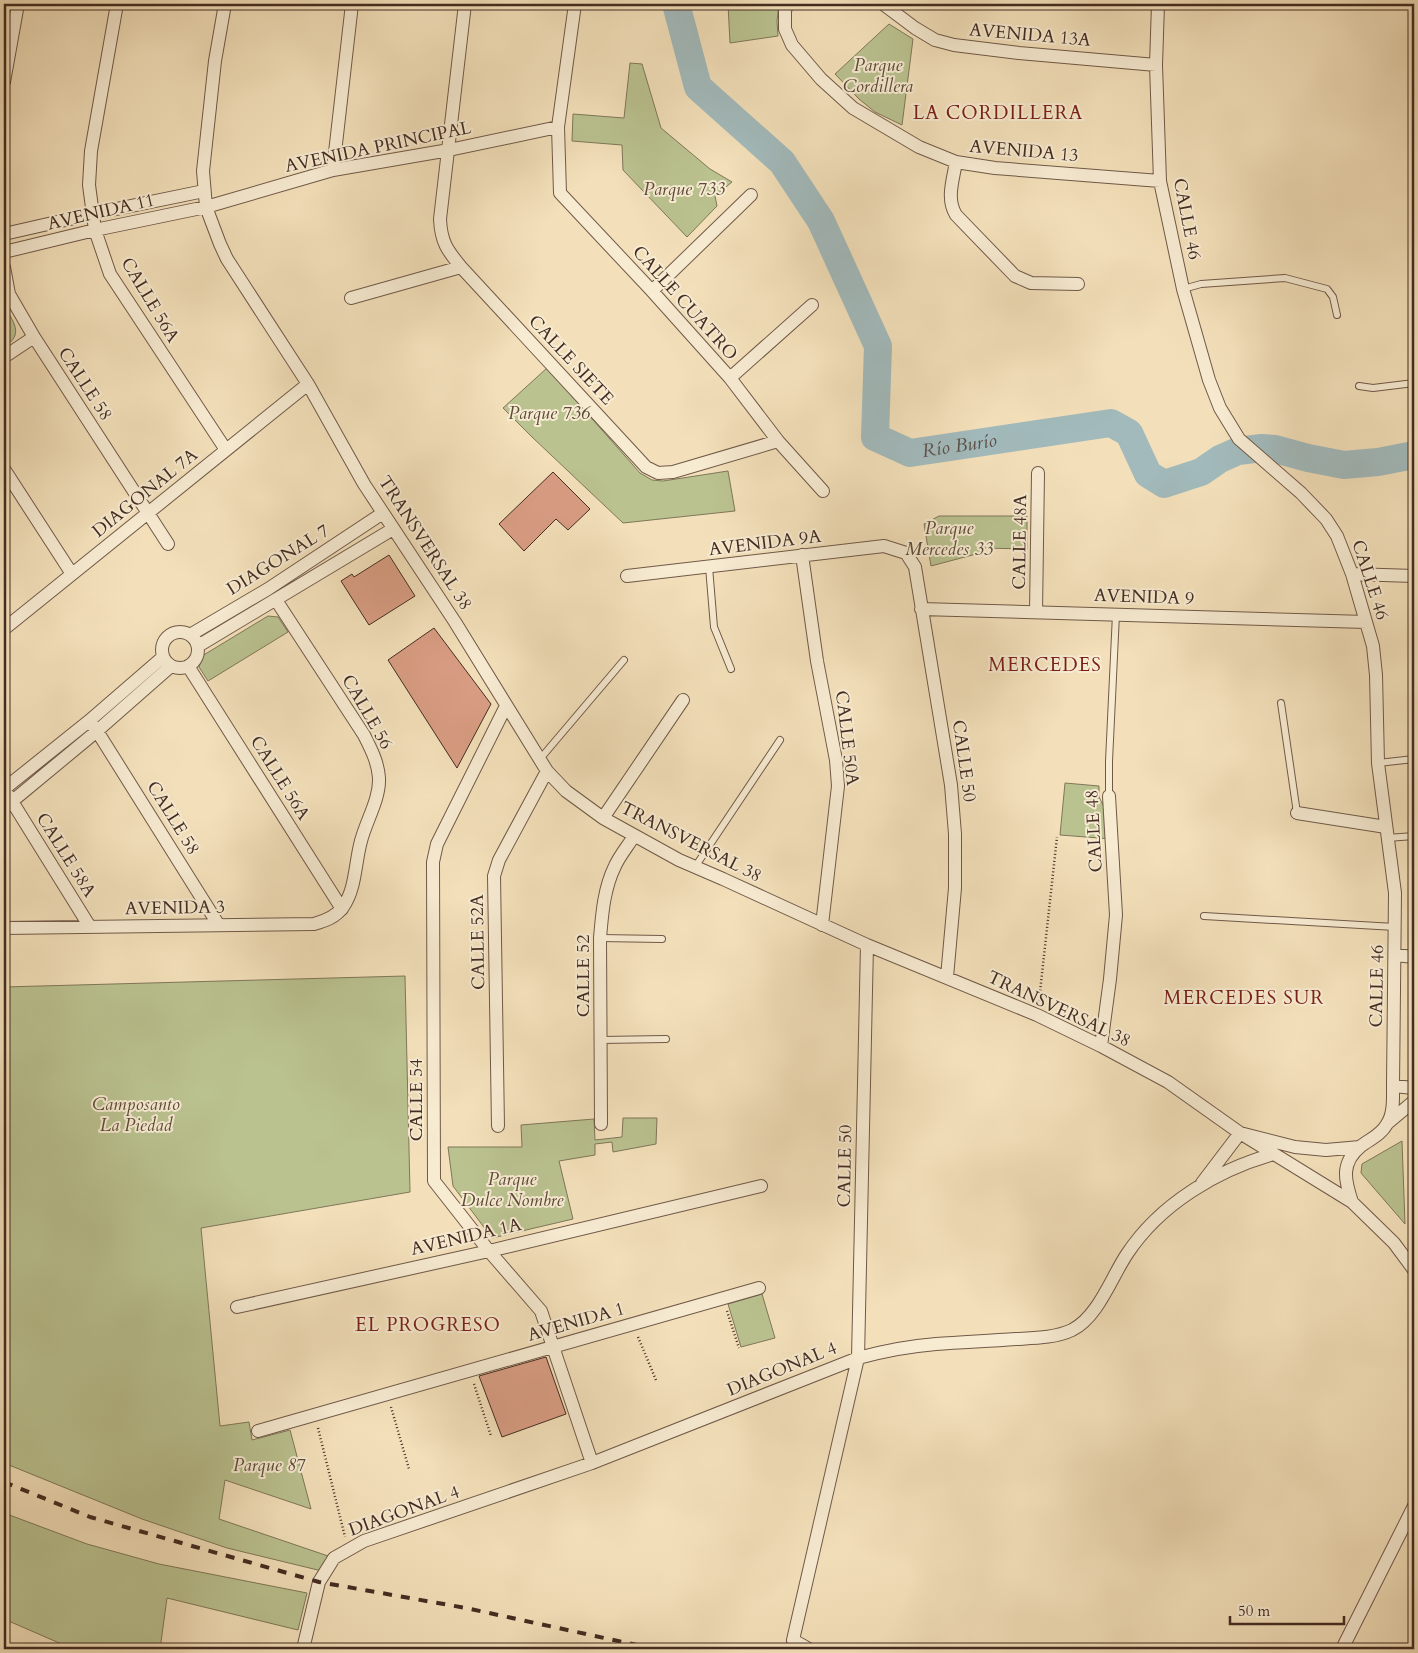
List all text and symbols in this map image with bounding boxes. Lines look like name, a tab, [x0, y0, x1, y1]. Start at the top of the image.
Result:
street label: AVENIDA 13A	[968, 17, 1092, 53]
park label: Parque Cordillera	[843, 53, 913, 99]
district label: LA CORDILLERA	[913, 100, 1083, 126]
street label: AVENIDA PRINCIPAL	[283, 115, 474, 179]
street label: AVENIDA 13	[968, 134, 1080, 168]
street label: CALLE 46	[1167, 176, 1207, 262]
park label: Parque 733	[643, 177, 725, 202]
street label: AVENIDA 11	[45, 188, 157, 236]
street label: CALLE CUATRO	[627, 240, 743, 366]
street label: CALLE 56A	[115, 253, 185, 348]
street label: CALLE SIETE	[523, 309, 619, 411]
street label: CALLE 58	[52, 342, 118, 426]
park label: Parque 736	[508, 401, 591, 426]
water label: Río Burío	[920, 427, 999, 464]
street label: DIAGONAL 7A	[87, 442, 203, 543]
street label: TRANSVERSAL 38	[372, 471, 478, 615]
street label: CALLE 48A	[1007, 494, 1033, 590]
park label: Parque Mercedes 33	[905, 516, 994, 562]
street label: DIAGONAL 7	[222, 519, 334, 601]
street label: AVENIDA 9A	[707, 524, 823, 562]
street label: CALLE 46	[1345, 537, 1395, 623]
street label: AVENIDA 9	[1094, 583, 1194, 611]
district label: MERCEDES	[988, 652, 1102, 678]
street label: CALLE 56	[335, 670, 399, 754]
street label: CALLE 50A	[829, 689, 865, 787]
street label: CALLE 50	[946, 718, 982, 804]
street label: CALLE 56A	[244, 731, 316, 825]
street label: CALLE 58	[140, 776, 206, 860]
street label: CALLE 48	[1079, 789, 1109, 873]
street label: TRANSVERSAL 38	[616, 796, 766, 888]
street label: CALLE 58A	[30, 808, 102, 902]
street label: CALLE 52A	[465, 894, 491, 990]
street label: AVENIDA 3	[125, 895, 225, 921]
street label: CALLE 52	[571, 935, 596, 1017]
street label: CALLE 46	[1364, 944, 1390, 1028]
street label: TRANSVERSAL 38	[983, 965, 1135, 1053]
district label: MERCEDES SUR	[1163, 985, 1325, 1011]
street label: CALLE 54	[404, 1059, 429, 1141]
park label: Camposanto La Piedad	[92, 1092, 180, 1138]
street label: CALLE 50	[832, 1124, 858, 1208]
park label: Parque Dulce Nombre	[461, 1167, 564, 1213]
street label: AVENIDA 1A	[408, 1212, 524, 1262]
street label: AVENIDA 1	[524, 1296, 628, 1348]
district label: EL PROGRESO	[355, 1312, 501, 1338]
street label: DIAGONAL 4	[723, 1336, 841, 1402]
park label: Parque 87	[233, 1453, 306, 1478]
street label: DIAGONAL 4	[345, 1479, 463, 1543]
scale bar	[1230, 1593, 1344, 1625]
text: 50 m	[1238, 1601, 1270, 1621]

